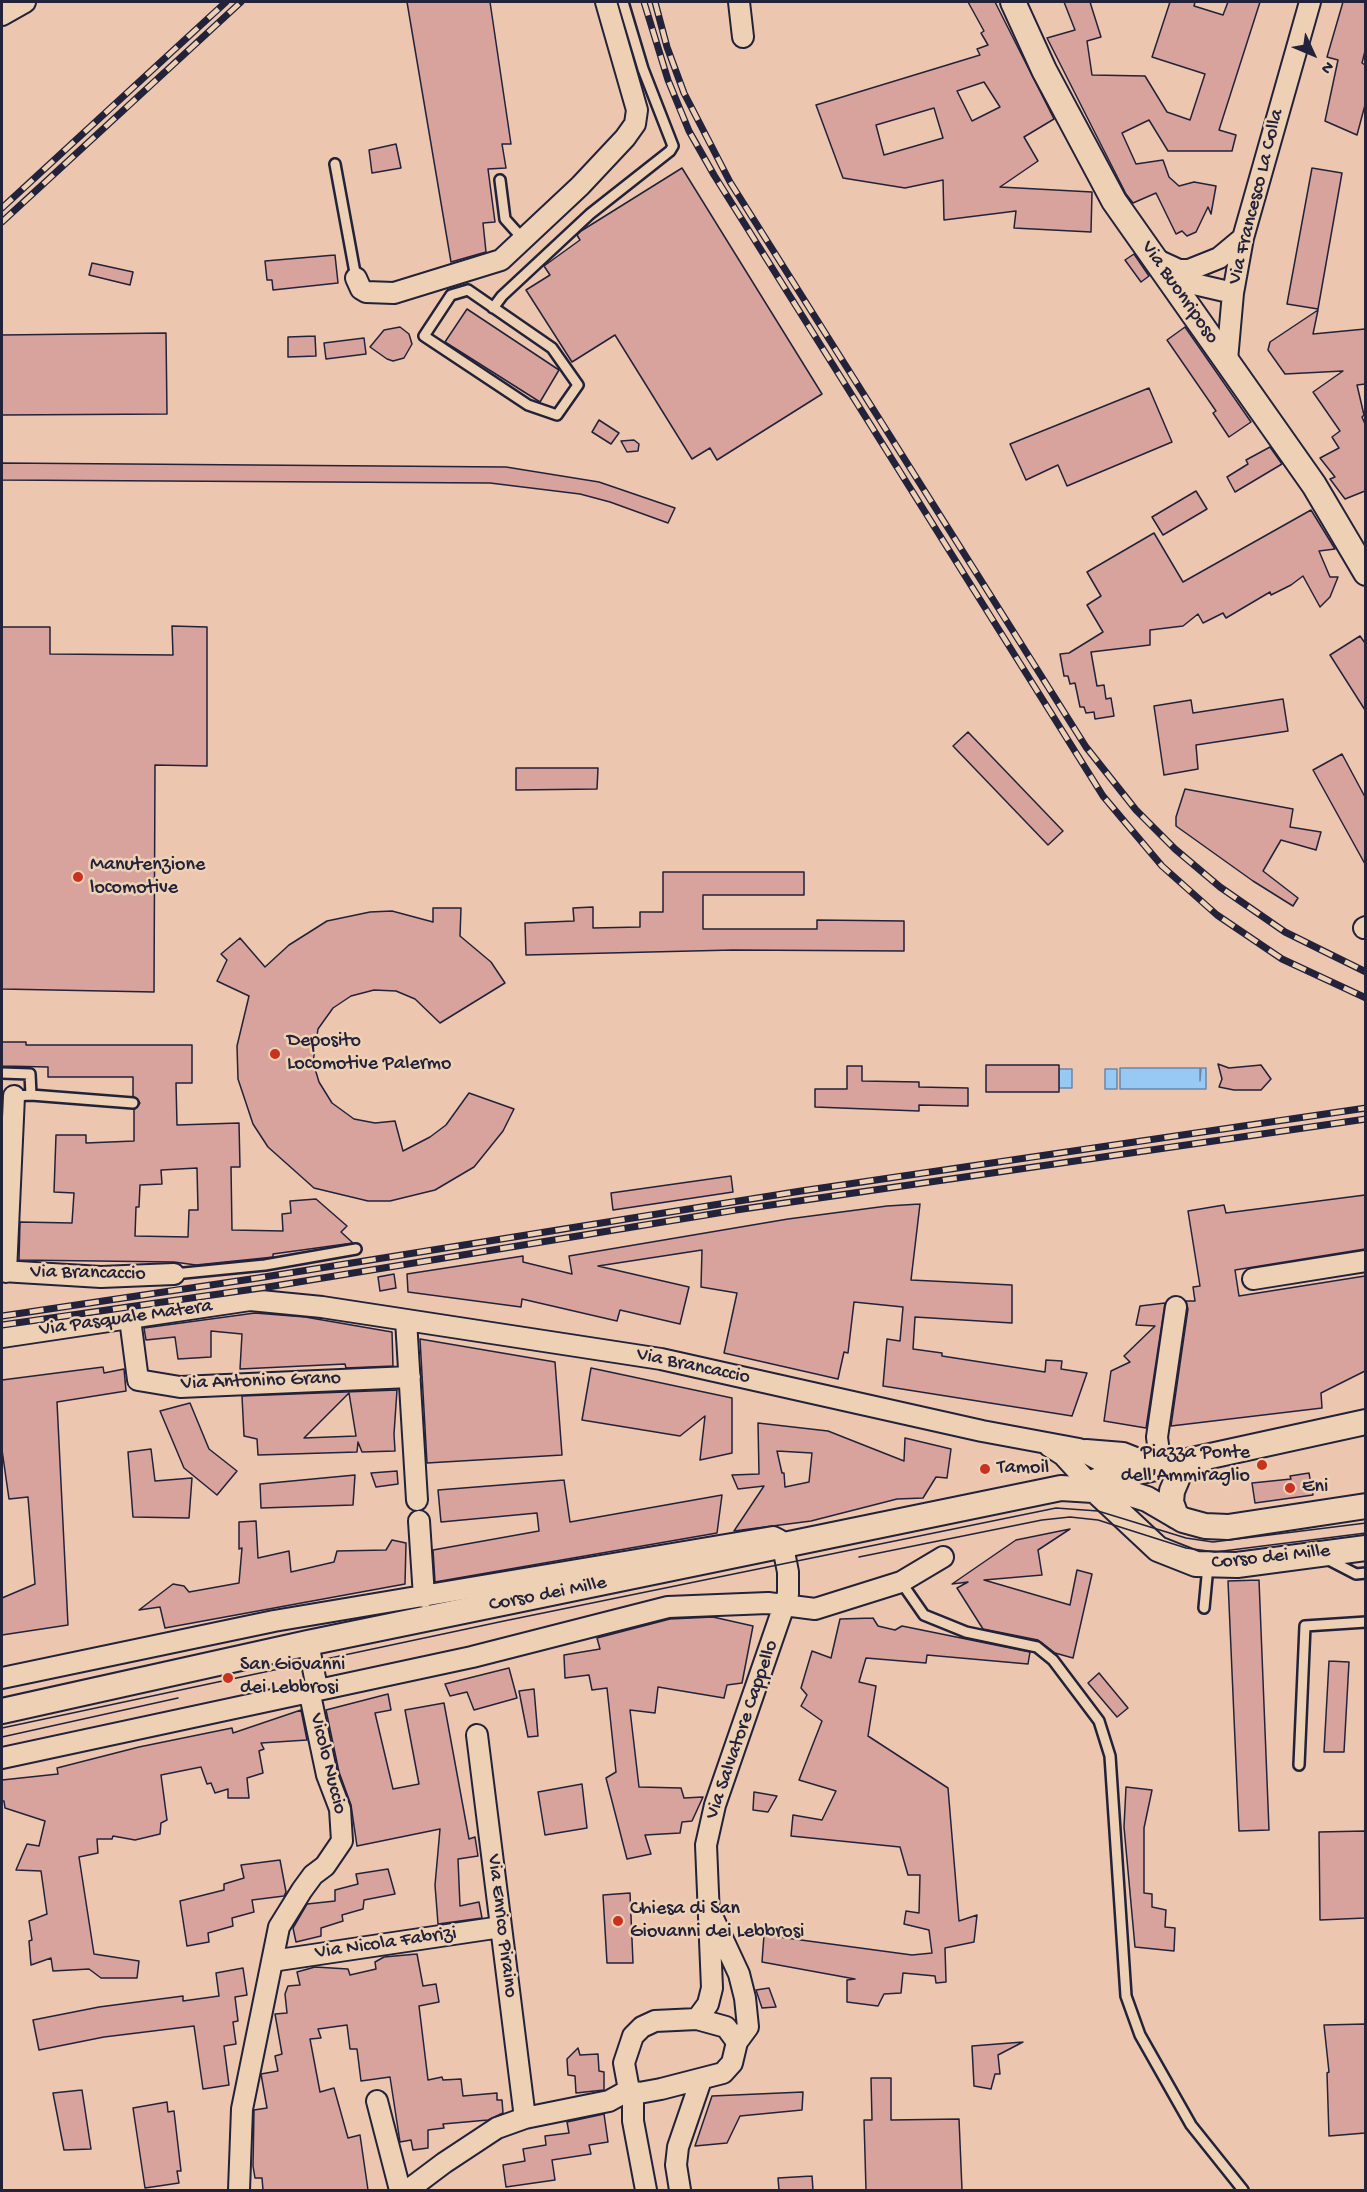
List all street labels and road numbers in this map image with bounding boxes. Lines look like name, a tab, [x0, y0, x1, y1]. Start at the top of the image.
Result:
street label: Via Francesco La Colla	[1224, 107, 1290, 287]
street label: Via Buonriposo	[1135, 237, 1223, 349]
street label: Via Brancaccio	[30, 1261, 146, 1287]
street label: Via Pasquale Matera	[38, 1295, 214, 1343]
street label: Via Brancaccio	[634, 1343, 752, 1391]
street label: Via Antonino Grano	[180, 1367, 342, 1397]
street label: Corso dei Mille	[1210, 1540, 1332, 1576]
street label: Corso dei Mille	[487, 1572, 609, 1618]
street label: Via Salvatore Cappello	[701, 1637, 785, 1823]
street label: Vicolo Nuccio	[303, 1711, 351, 1817]
street label: Via Enrico Piraino	[480, 1853, 522, 1999]
street label: Via Nicola Fabrizi	[314, 1922, 458, 1966]

